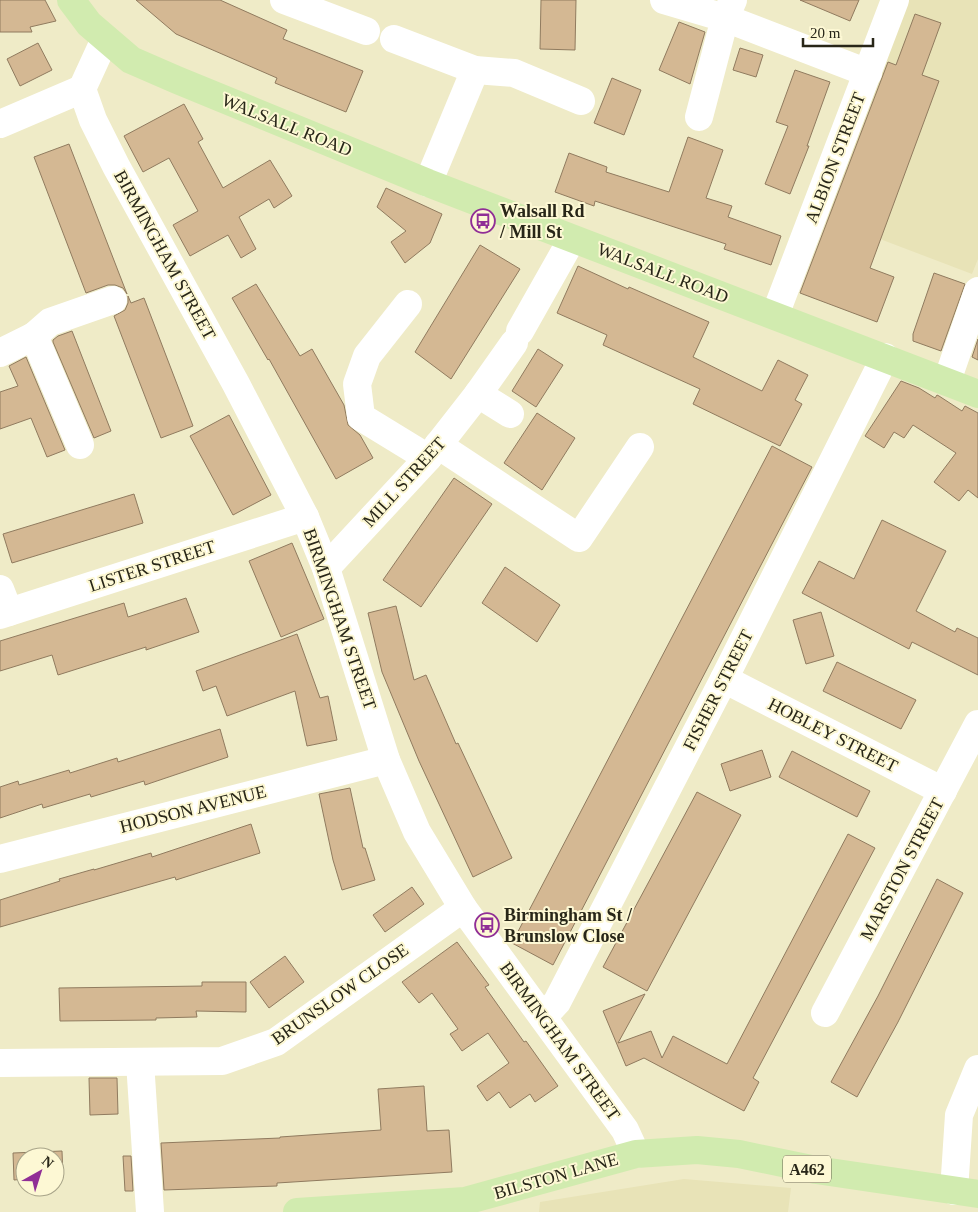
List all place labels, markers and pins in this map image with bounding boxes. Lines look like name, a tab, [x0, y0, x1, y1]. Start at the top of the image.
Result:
place label: Walsall Rd / Mill St	[499, 201, 585, 242]
bus stop icon: Walsall Rd / Mill St	[470, 208, 496, 234]
place label: Birmingham St / Brunslow Close	[504, 905, 633, 946]
bus stop icon: Birmingham St / Brunslow Close	[474, 912, 500, 938]

